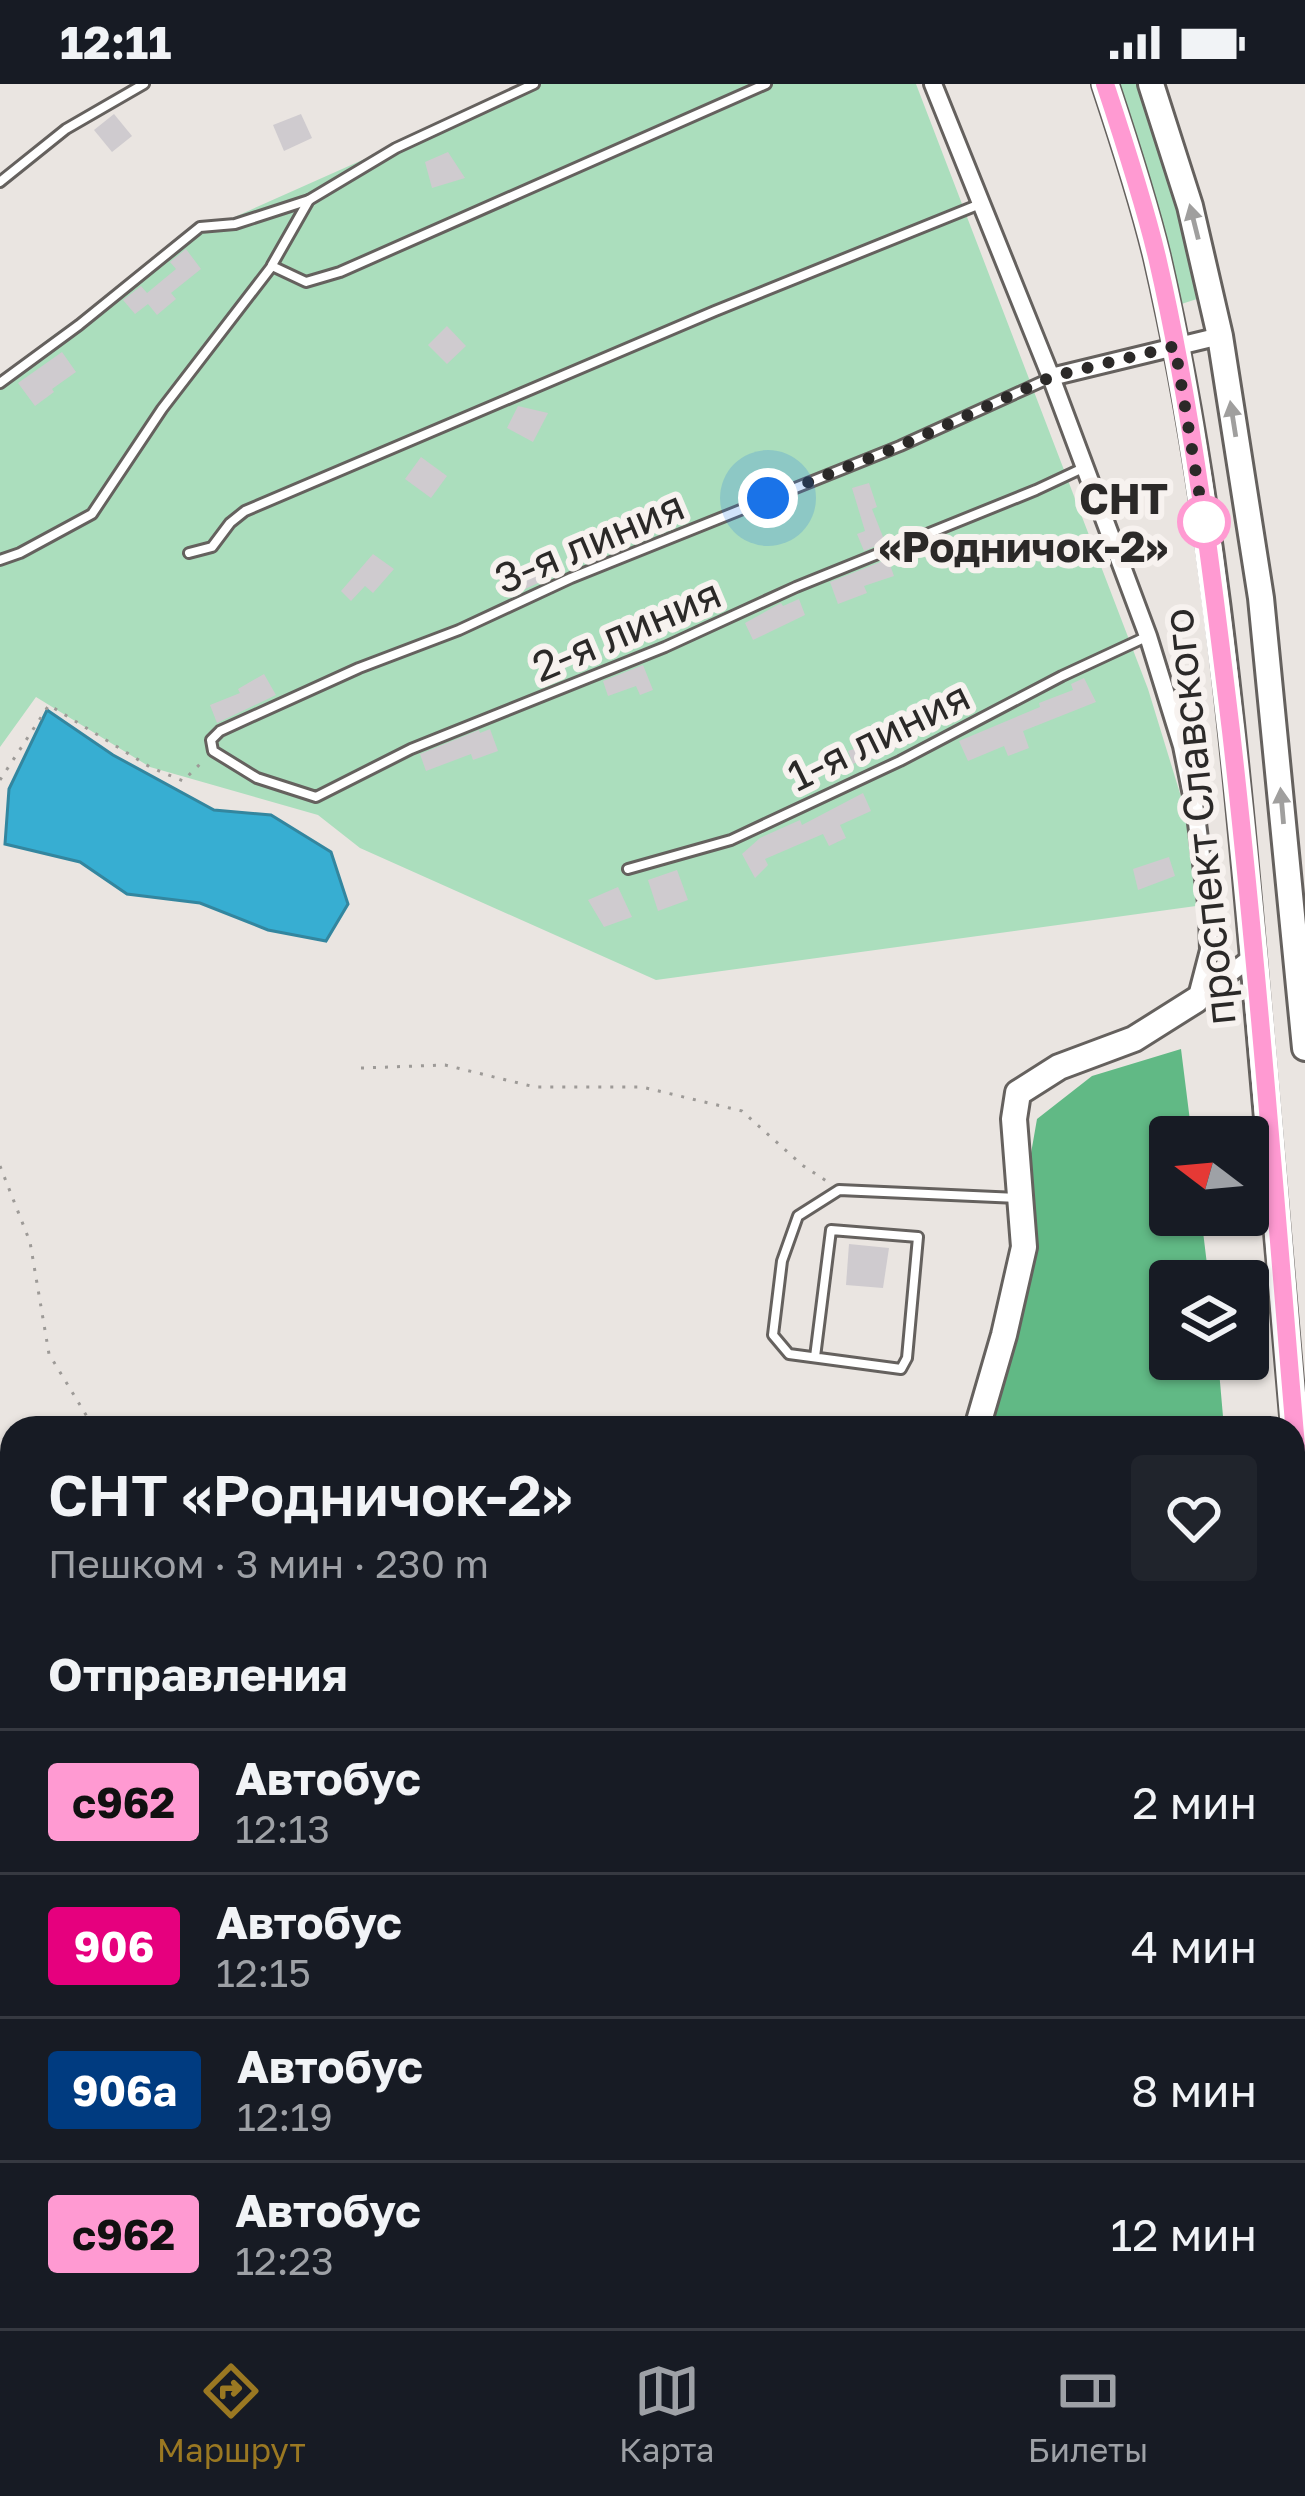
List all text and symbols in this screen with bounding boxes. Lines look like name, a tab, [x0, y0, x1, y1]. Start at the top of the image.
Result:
text: 12:11	[60, 15, 171, 69]
one-way arrow	[1184, 204, 1203, 241]
one-way arrow	[1223, 400, 1242, 438]
your location	[738, 468, 798, 528]
place label: СНТ «Родничок-2»	[879, 473, 1168, 571]
street label: 3-я линия	[487, 479, 691, 603]
marker: СНТ «Родничок-2»	[1179, 497, 1229, 547]
street label: 2-я линия	[524, 567, 728, 691]
street label: проспект Славского	[1151, 606, 1245, 1028]
street label: 1-я линия	[779, 670, 977, 800]
one-way arrow	[1272, 787, 1291, 824]
north arrow	[1149, 1116, 1269, 1236]
map controls	[1149, 1116, 1269, 1380]
button: layers	[1149, 1260, 1269, 1380]
button: heart	[1131, 1455, 1257, 1581]
text: СНТ «Родничок-2»	[48, 1460, 572, 1529]
text: Пешком · 3 мин · 230 m	[48, 1540, 489, 1587]
text: Отправления	[48, 1647, 348, 1701]
text: Автобус	[235, 1751, 421, 1805]
text: 2 мин	[1132, 1775, 1257, 1829]
text: с962	[72, 1777, 175, 1827]
text: 12:13	[235, 1805, 330, 1852]
text: Автобус	[216, 1895, 402, 1949]
text: 4 мин	[1131, 1919, 1257, 1973]
text: 906	[74, 1921, 154, 1971]
text: 12:15	[216, 1949, 311, 1996]
text: Автобус	[237, 2039, 423, 2093]
text: 8 мин	[1131, 2063, 1257, 2117]
text: 906а	[72, 2065, 177, 2115]
text: 12:19	[237, 2093, 333, 2140]
text: Автобус	[235, 2183, 421, 2237]
text: 12 мин	[1111, 2207, 1257, 2261]
text: с962	[72, 2209, 175, 2259]
text: 12:23	[235, 2237, 334, 2284]
tab: Маршрут	[157, 2358, 306, 2469]
tab: Карта	[619, 2358, 715, 2469]
tab: Билеты	[1028, 2358, 1148, 2469]

